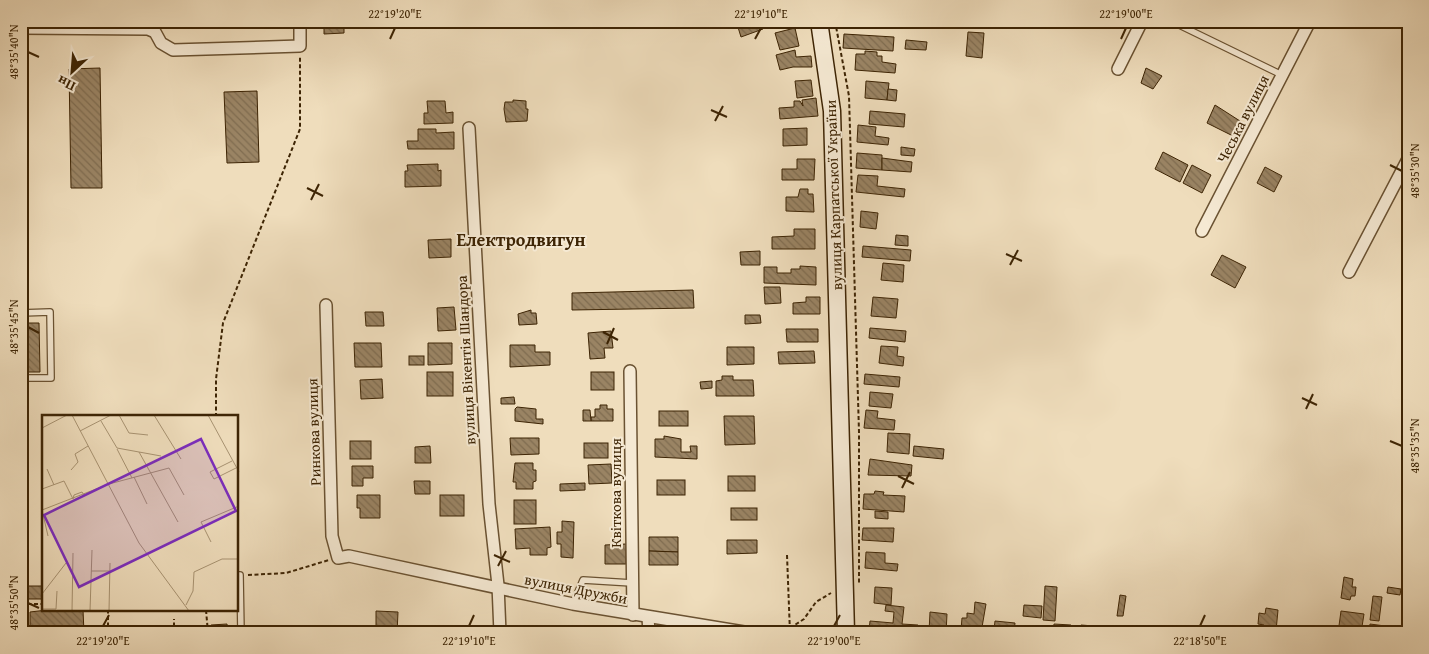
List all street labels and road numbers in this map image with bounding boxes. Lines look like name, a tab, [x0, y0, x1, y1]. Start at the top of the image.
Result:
street label: Чеська вулиця	[1211, 71, 1274, 167]
street label: вулиця Карпатської України	[820, 99, 847, 291]
street label: вулиця Вікентія Шандора	[451, 274, 480, 445]
street label: Ринкова вулиця	[301, 378, 326, 486]
street label: Квіткова вулиця	[605, 438, 626, 548]
street label: вулиця Дружби	[523, 568, 629, 609]

